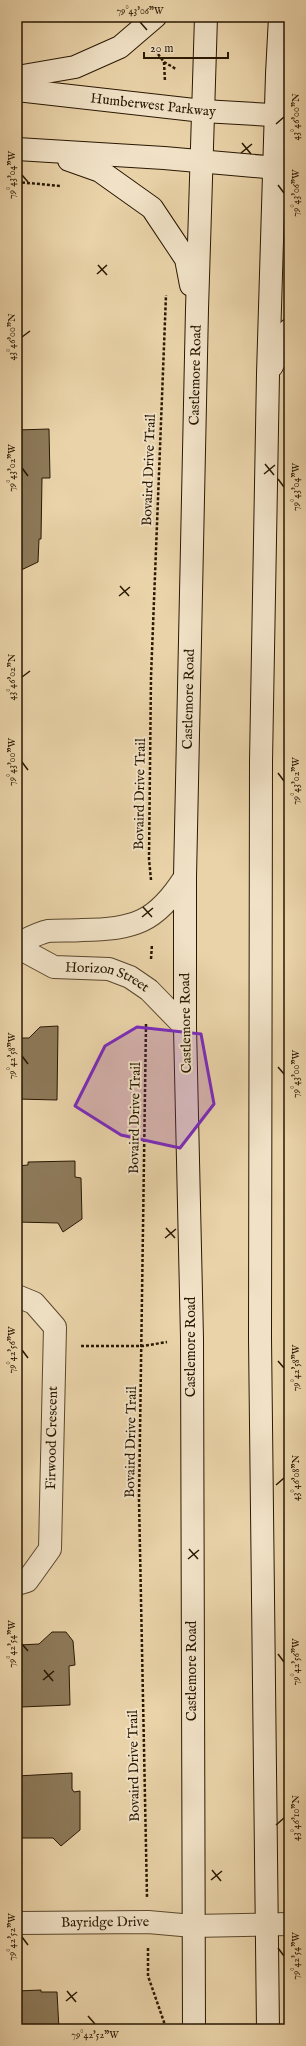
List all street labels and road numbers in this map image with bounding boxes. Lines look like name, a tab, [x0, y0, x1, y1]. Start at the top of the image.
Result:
street label: Humberwest Parkway	[90, 89, 216, 121]
street label: Castlemore Road	[186, 324, 206, 426]
street label: Bovaird Drive Trail	[138, 414, 160, 526]
street label: Castlemore Road	[179, 648, 199, 750]
street label: Bovaird Drive Trail	[130, 738, 150, 850]
street label: Horizon Street	[65, 958, 153, 997]
street label: Castlemore Road	[176, 972, 196, 1073]
street label: Bovaird Drive Trail	[125, 1062, 145, 1174]
street label: Castlemore Road	[182, 1296, 200, 1397]
street label: Firwood Crescent	[42, 1386, 62, 1490]
street label: Bovaird Drive Trail	[121, 1386, 141, 1498]
street label: Castlemore Road	[183, 1620, 201, 1721]
street label: Bovaird Drive Trail	[124, 1710, 144, 1822]
street label: Bayridge Drive	[61, 1913, 150, 1932]

